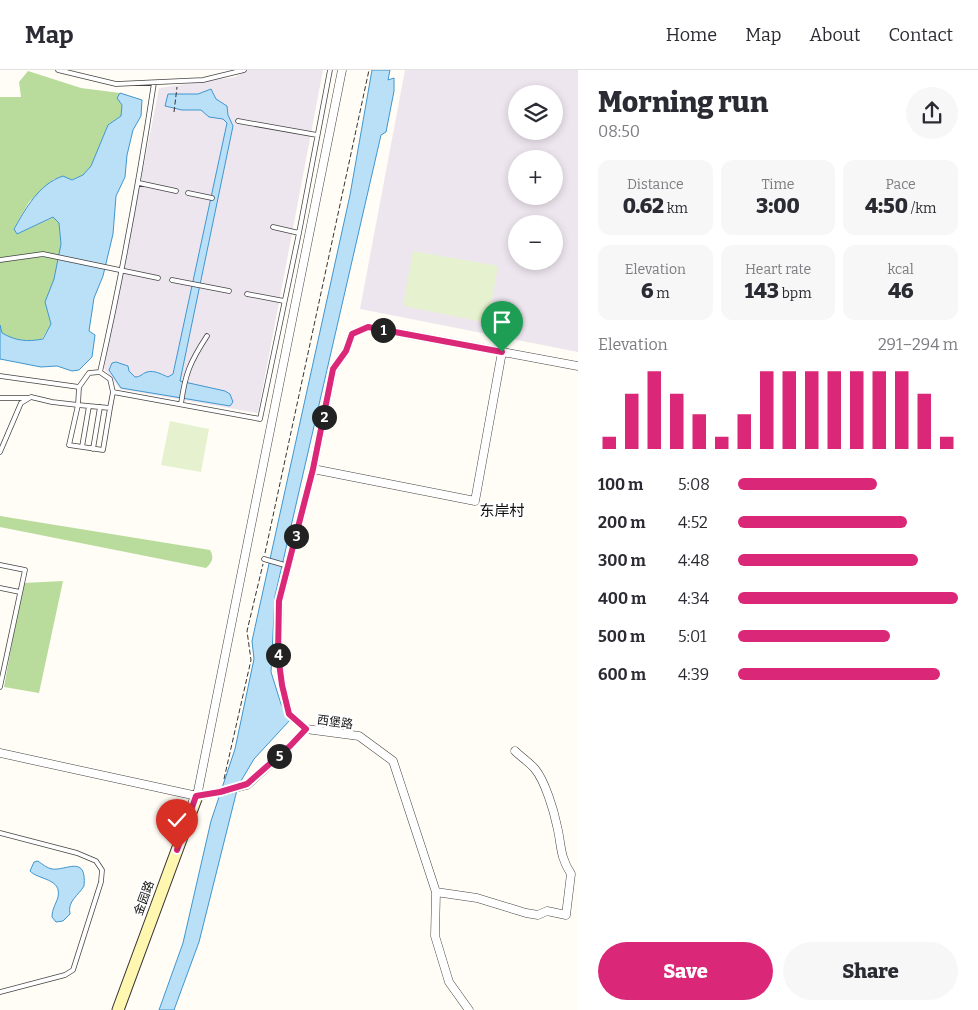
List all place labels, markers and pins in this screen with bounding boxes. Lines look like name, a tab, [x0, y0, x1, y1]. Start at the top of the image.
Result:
pin	[481, 301, 523, 352]
pin: 1	[370, 318, 396, 342]
pin: 2	[312, 404, 336, 430]
pin: 3	[284, 524, 308, 548]
pin: 4	[266, 642, 290, 668]
pin: 5	[266, 744, 292, 768]
pin	[156, 799, 198, 850]

